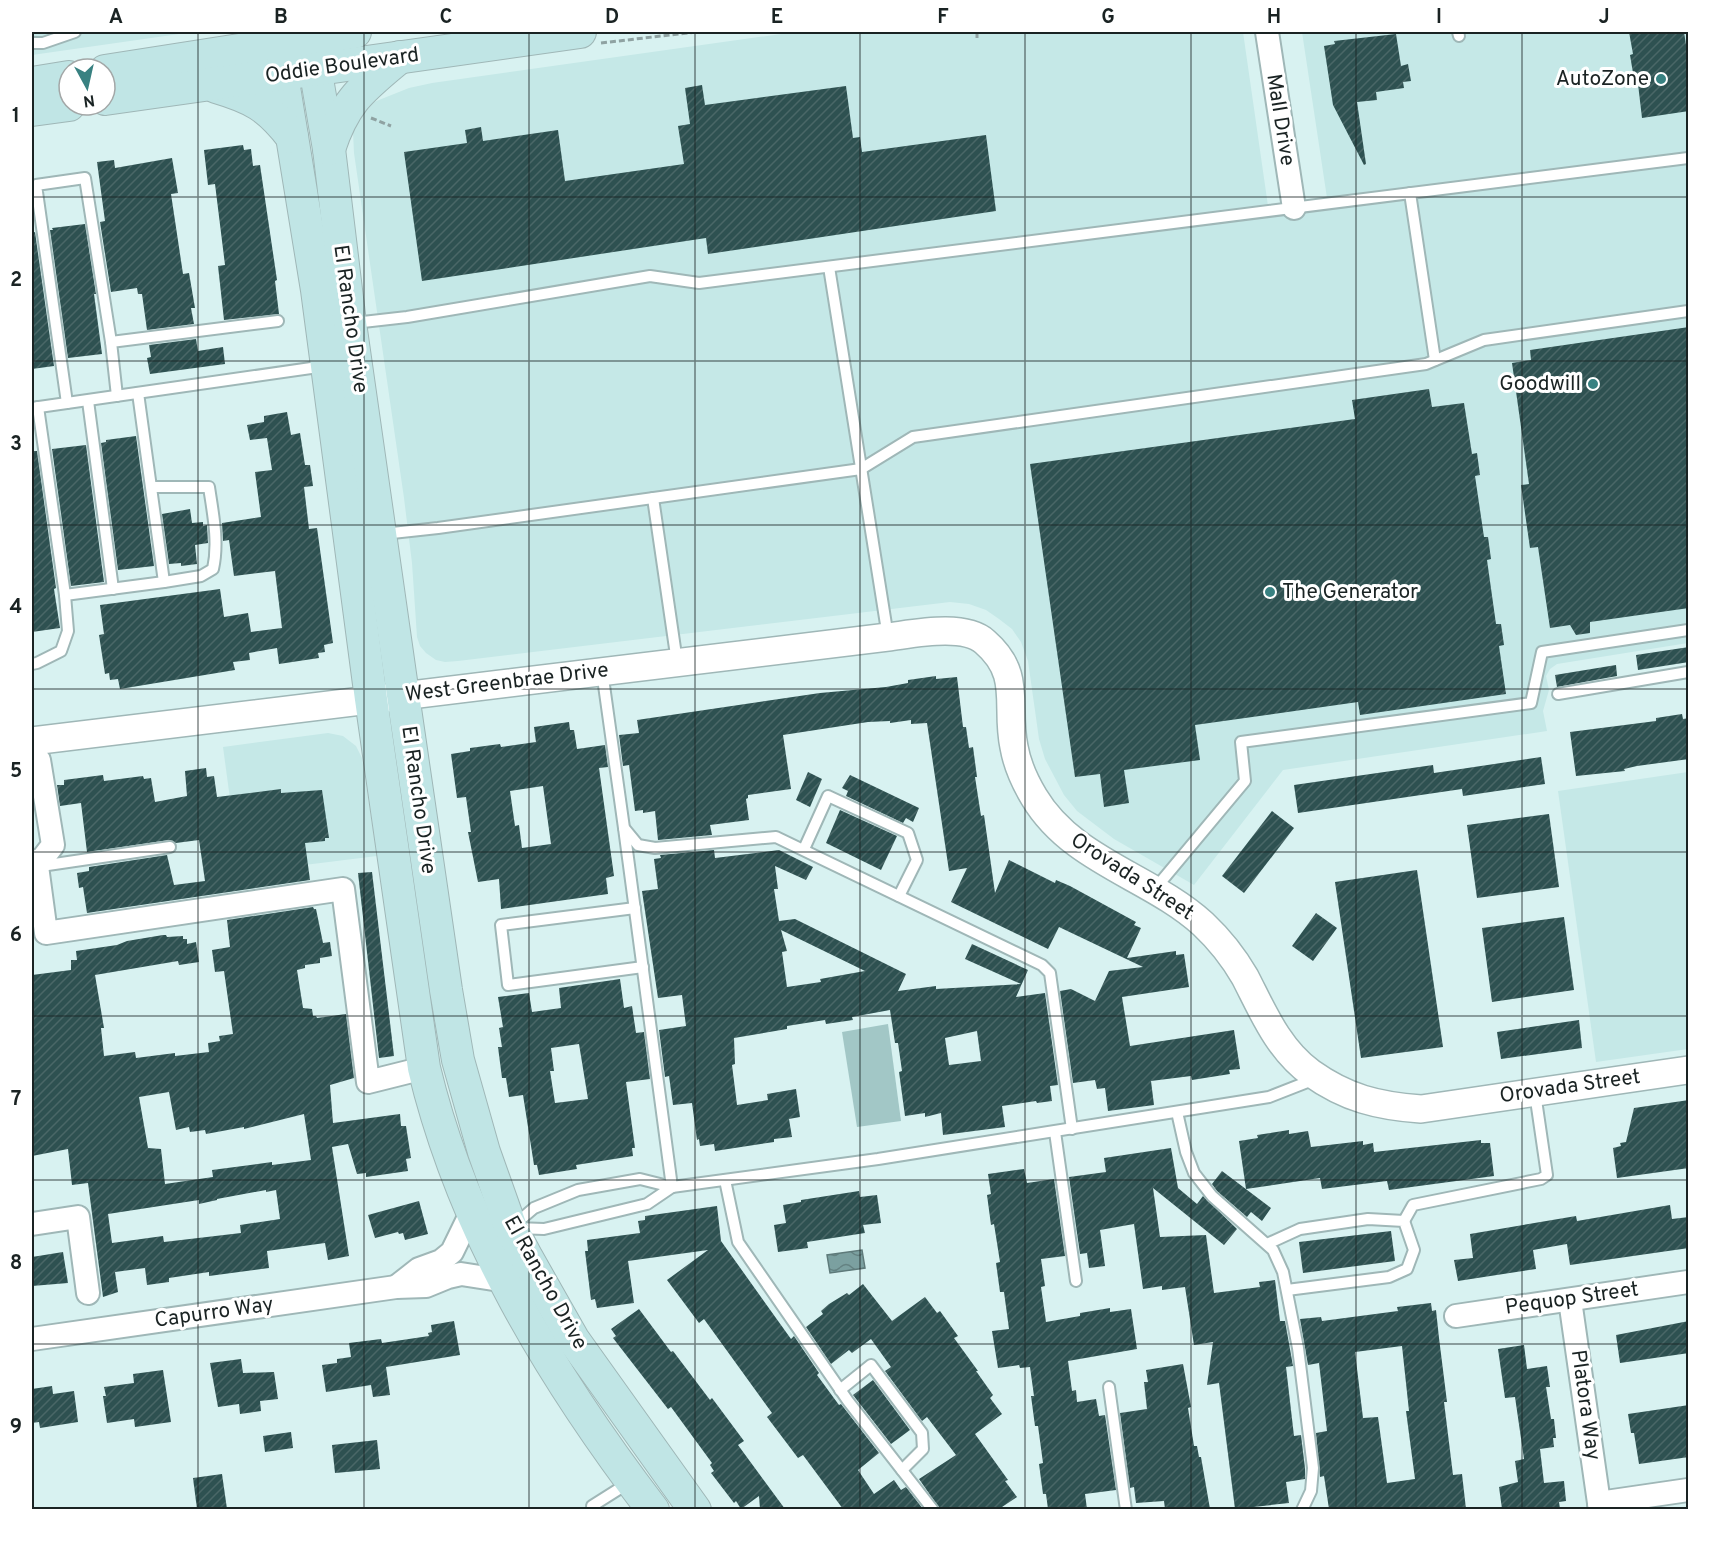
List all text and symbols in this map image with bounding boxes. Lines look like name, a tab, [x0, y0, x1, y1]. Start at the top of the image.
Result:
text: A	[109, 5, 123, 31]
text: B	[274, 5, 288, 31]
text: C	[440, 5, 452, 31]
text: D	[605, 5, 619, 31]
text: E	[771, 5, 783, 31]
text: F	[937, 5, 949, 31]
text: G	[1101, 5, 1115, 31]
text: H	[1267, 5, 1281, 31]
text: I	[1436, 5, 1442, 31]
text: J	[1598, 5, 1610, 31]
street label: Oddie Boulevard	[263, 42, 421, 90]
north arrow	[57, 57, 117, 117]
place label: AutoZone	[1556, 66, 1649, 93]
street label: Mall Drive	[1259, 72, 1301, 168]
marker: AutoZone	[1654, 72, 1668, 86]
text: N	[82, 89, 96, 111]
text: 1	[12, 104, 20, 130]
street label: El Rancho Drive	[326, 243, 374, 395]
text: 2	[10, 268, 22, 294]
place label: Goodwill	[1499, 371, 1581, 398]
marker: Goodwill	[1586, 377, 1600, 391]
text: 3	[10, 432, 22, 458]
place label: The Generator	[1282, 579, 1418, 606]
marker: The Generator	[1263, 585, 1277, 599]
text: 4	[10, 595, 22, 621]
street label: West Greenbrae Drive	[404, 657, 610, 709]
street label: El Rancho Drive	[394, 724, 442, 876]
text: 5	[10, 759, 22, 785]
street label: Orovada Street	[1065, 827, 1199, 927]
text: 6	[10, 923, 22, 949]
street label: Orovada Street	[1498, 1064, 1642, 1110]
text: 7	[11, 1087, 21, 1113]
street label: El Rancho Drive	[497, 1211, 593, 1355]
text: 8	[10, 1251, 22, 1277]
street label: Pequop Street	[1503, 1276, 1641, 1322]
street label: Capurro Way	[153, 1291, 275, 1335]
street label: Platora Way	[1564, 1348, 1606, 1462]
text: 9	[10, 1415, 22, 1441]

